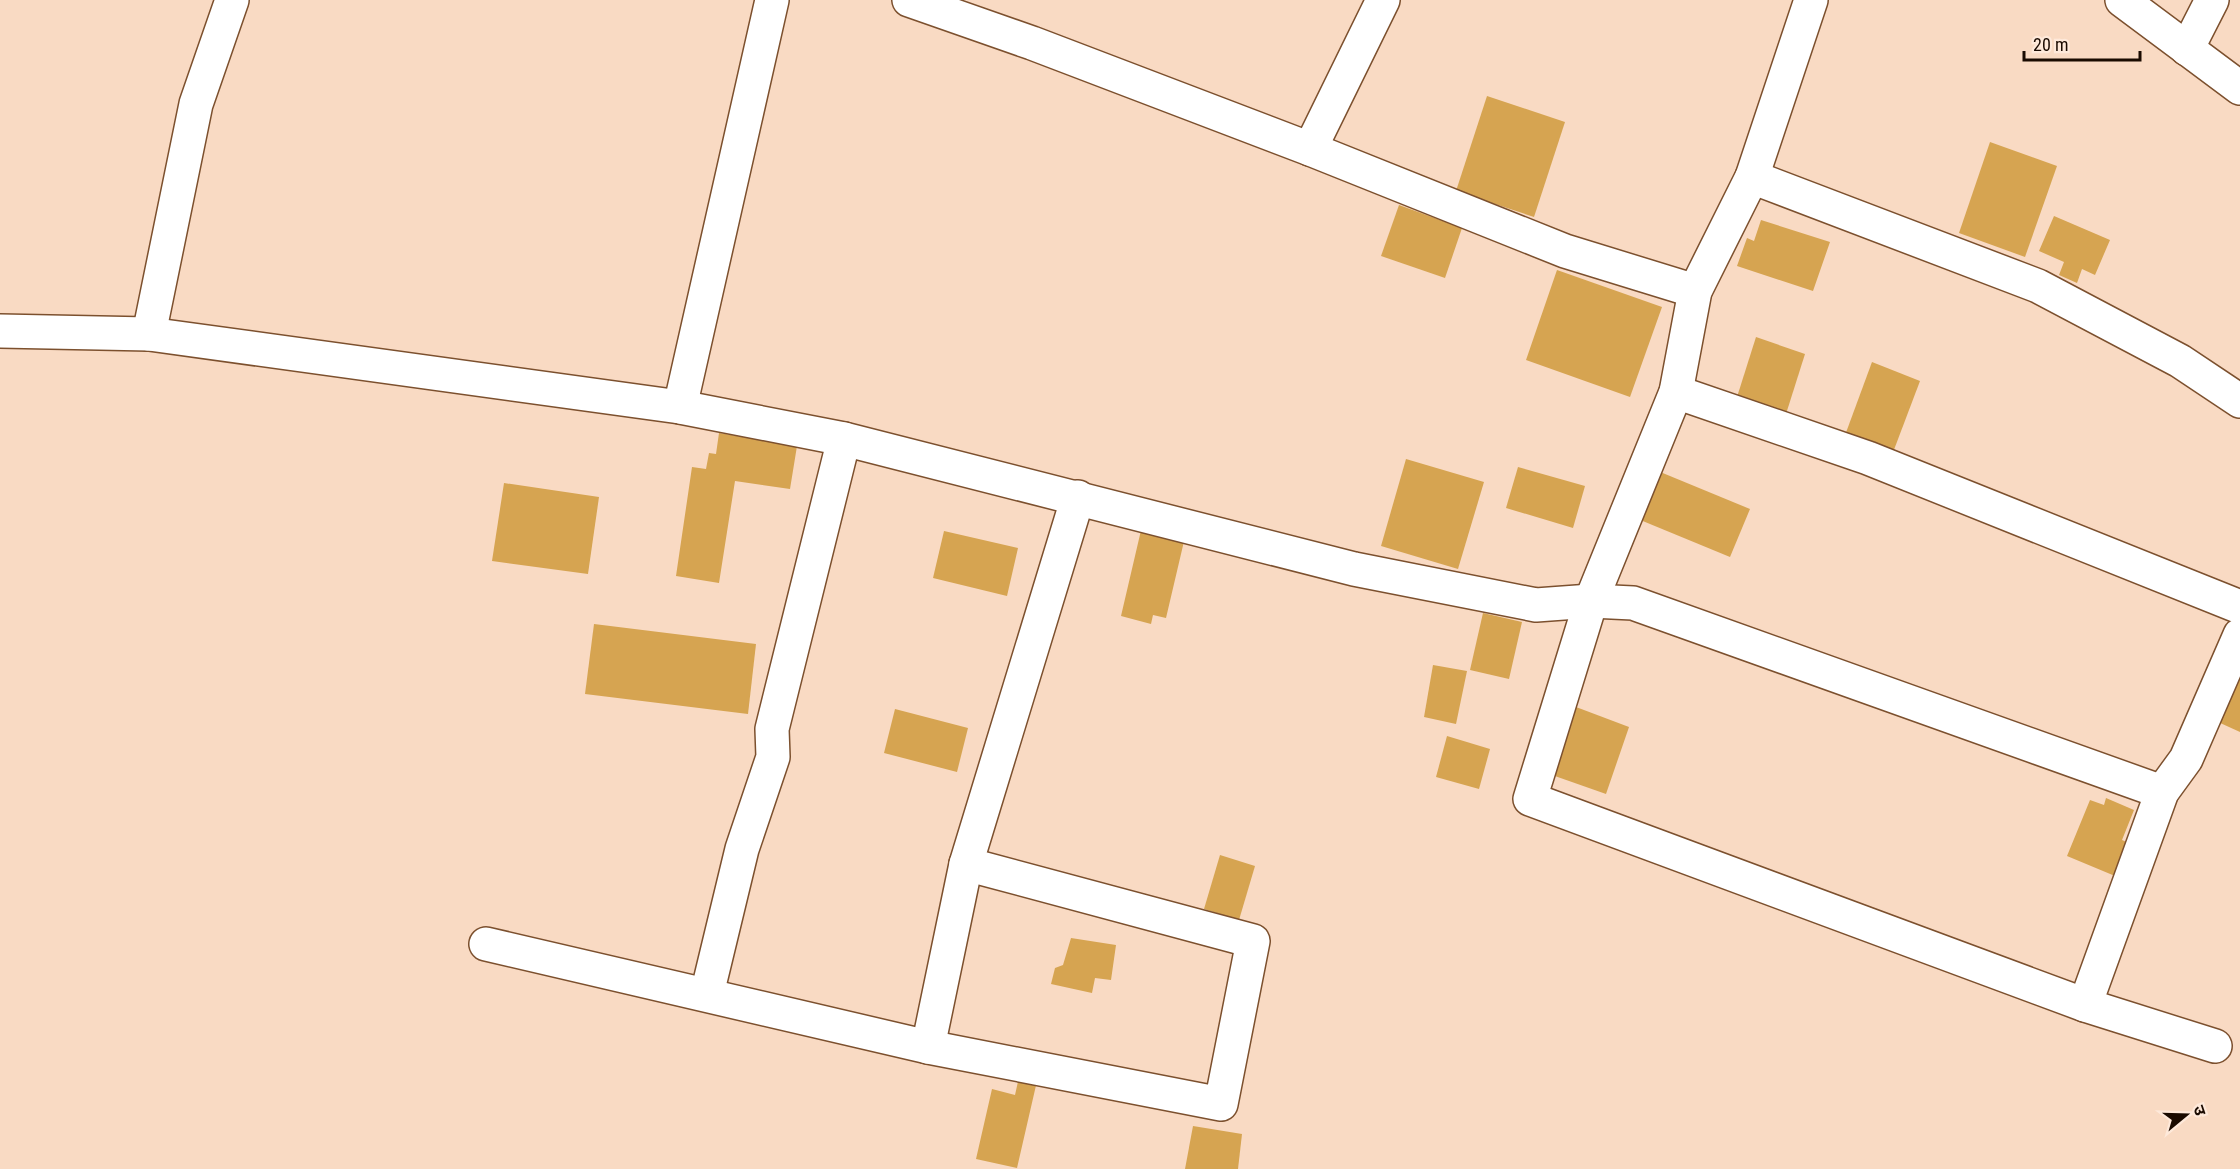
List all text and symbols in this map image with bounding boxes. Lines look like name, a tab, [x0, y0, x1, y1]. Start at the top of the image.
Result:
scale bar	[2024, 24, 2140, 62]
text: 20 m	[2033, 34, 2068, 55]
north arrow	[2156, 1085, 2216, 1145]
text: उ	[2189, 1103, 2210, 1118]

